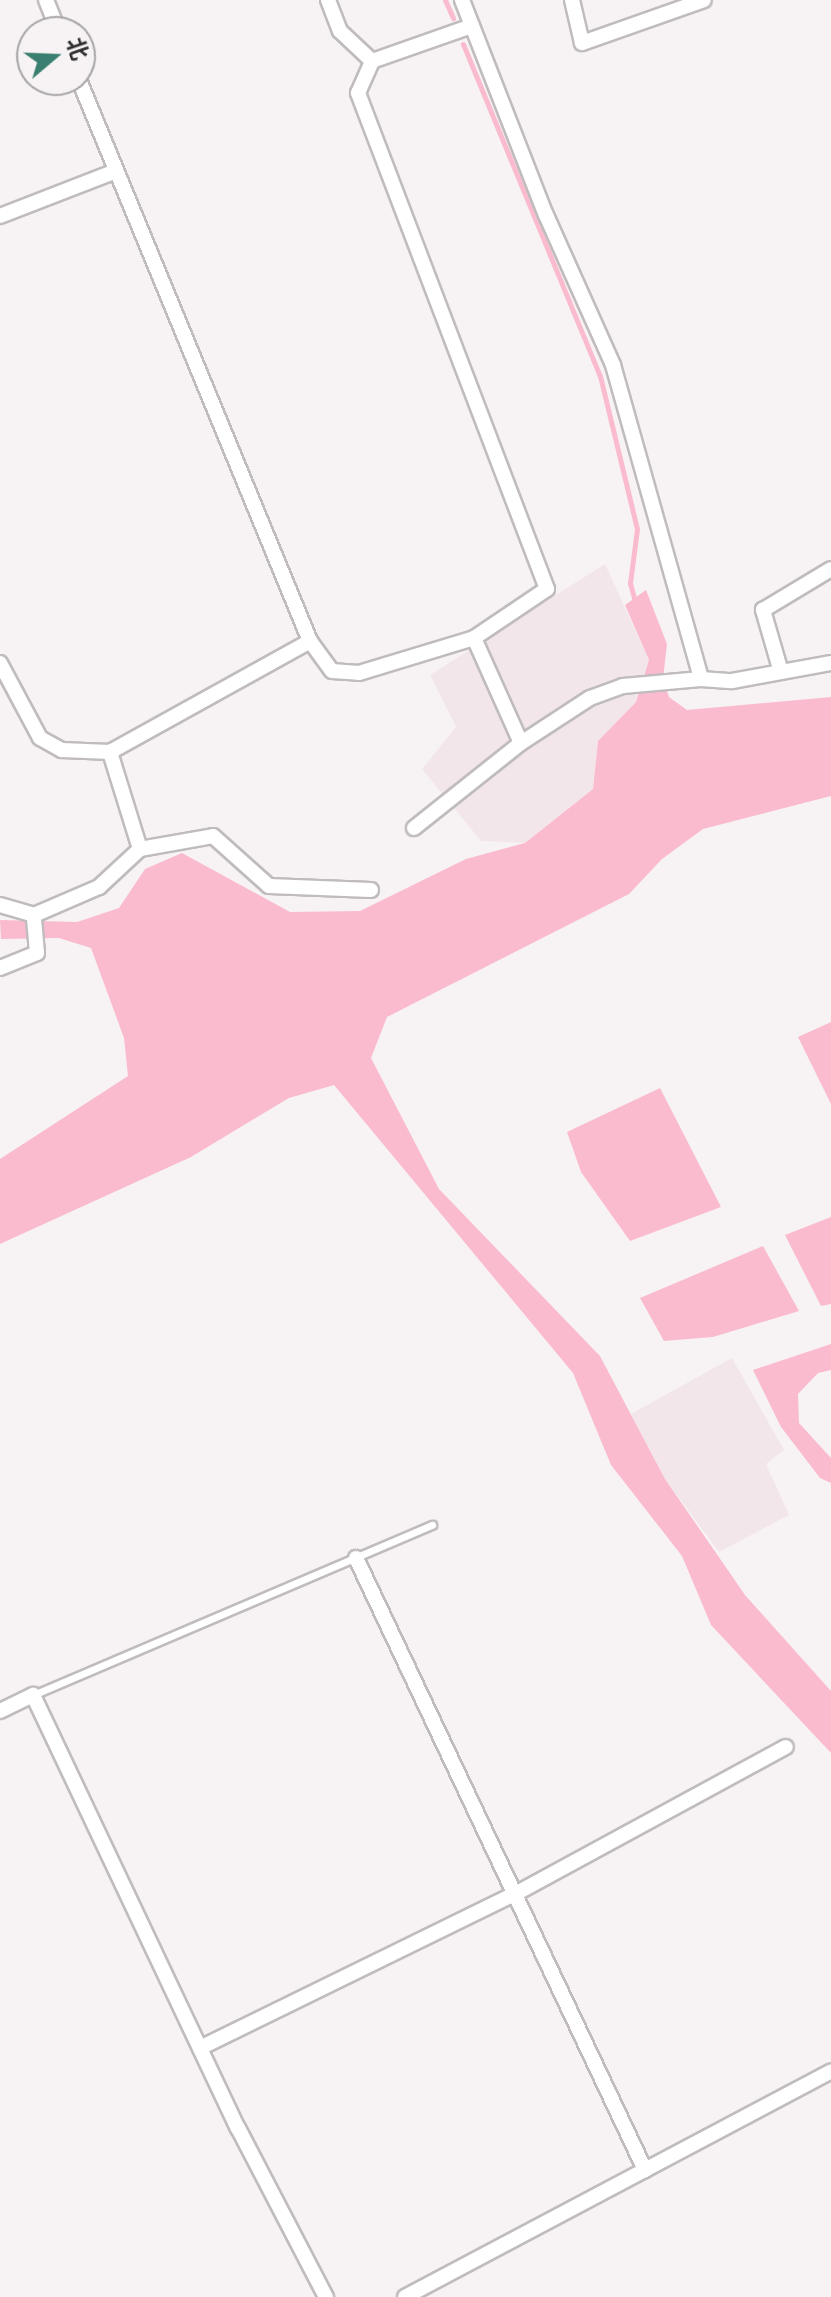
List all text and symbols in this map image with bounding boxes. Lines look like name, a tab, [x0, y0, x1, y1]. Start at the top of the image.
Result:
north arrow	[16, 16, 96, 96]
text: 北	[61, 34, 94, 63]

